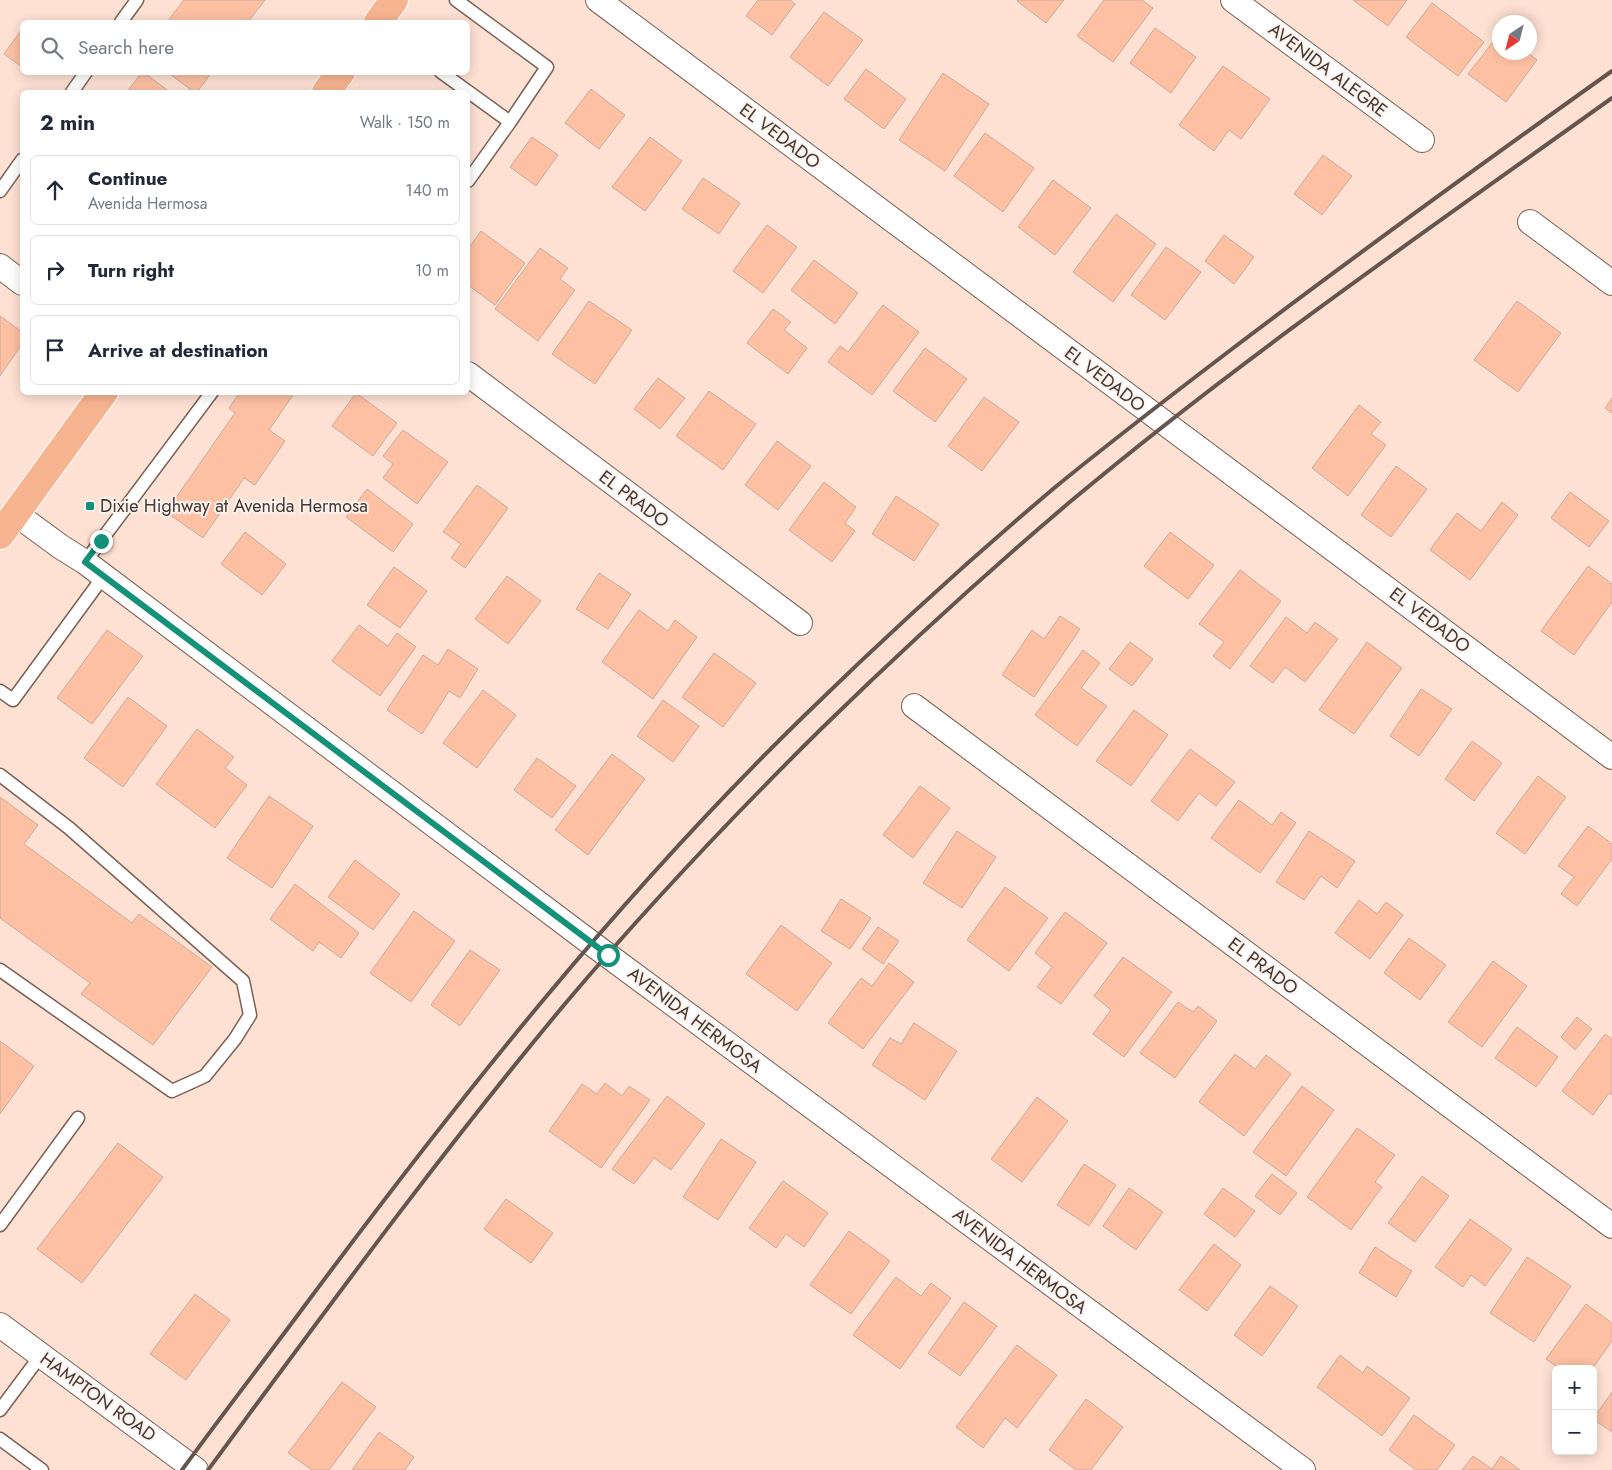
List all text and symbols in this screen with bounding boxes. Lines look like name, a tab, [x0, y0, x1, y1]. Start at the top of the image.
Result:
north arrow	[1492, 15, 1537, 60]
street label: AVENIDA ALEGRE	[1263, 17, 1393, 123]
search box	[20, 20, 470, 75]
icon: search	[38, 34, 66, 62]
text: Search here	[78, 34, 174, 61]
street label: EL VEDADO	[734, 97, 826, 175]
text: 2 min	[40, 108, 95, 138]
text: Walk · 150 m	[360, 111, 450, 134]
text: Continue	[88, 165, 167, 192]
icon: ahead	[41, 176, 69, 204]
text: 140 m	[406, 179, 449, 202]
text: Avenida Hermosa	[88, 192, 208, 215]
icon: right	[41, 256, 69, 284]
text: Turn right	[88, 257, 174, 284]
text: 10 m	[415, 259, 449, 282]
icon: arrive	[41, 336, 69, 364]
text: Arrive at destination	[88, 337, 268, 364]
street label: EL VEDADO	[1059, 340, 1151, 418]
street label: EL PRADO	[594, 464, 674, 534]
place label: Dixie Highway at Avenida Hermosa	[100, 493, 368, 519]
marker: Dixie Highway at Avenida Hermosa	[84, 500, 96, 512]
route end	[90, 530, 113, 553]
street label: EL VEDADO	[1384, 581, 1476, 659]
street label: EL PRADO	[1223, 931, 1303, 1001]
route start	[597, 944, 620, 967]
street label: AVENIDA HERMOSA	[622, 961, 768, 1079]
street label: AVENIDA HERMOSA	[947, 1202, 1093, 1320]
street label: HAMPTON ROAD	[35, 1346, 161, 1448]
map controls	[1552, 1365, 1597, 1455]
button: +	[1552, 1365, 1597, 1410]
button: −	[1552, 1410, 1597, 1455]

